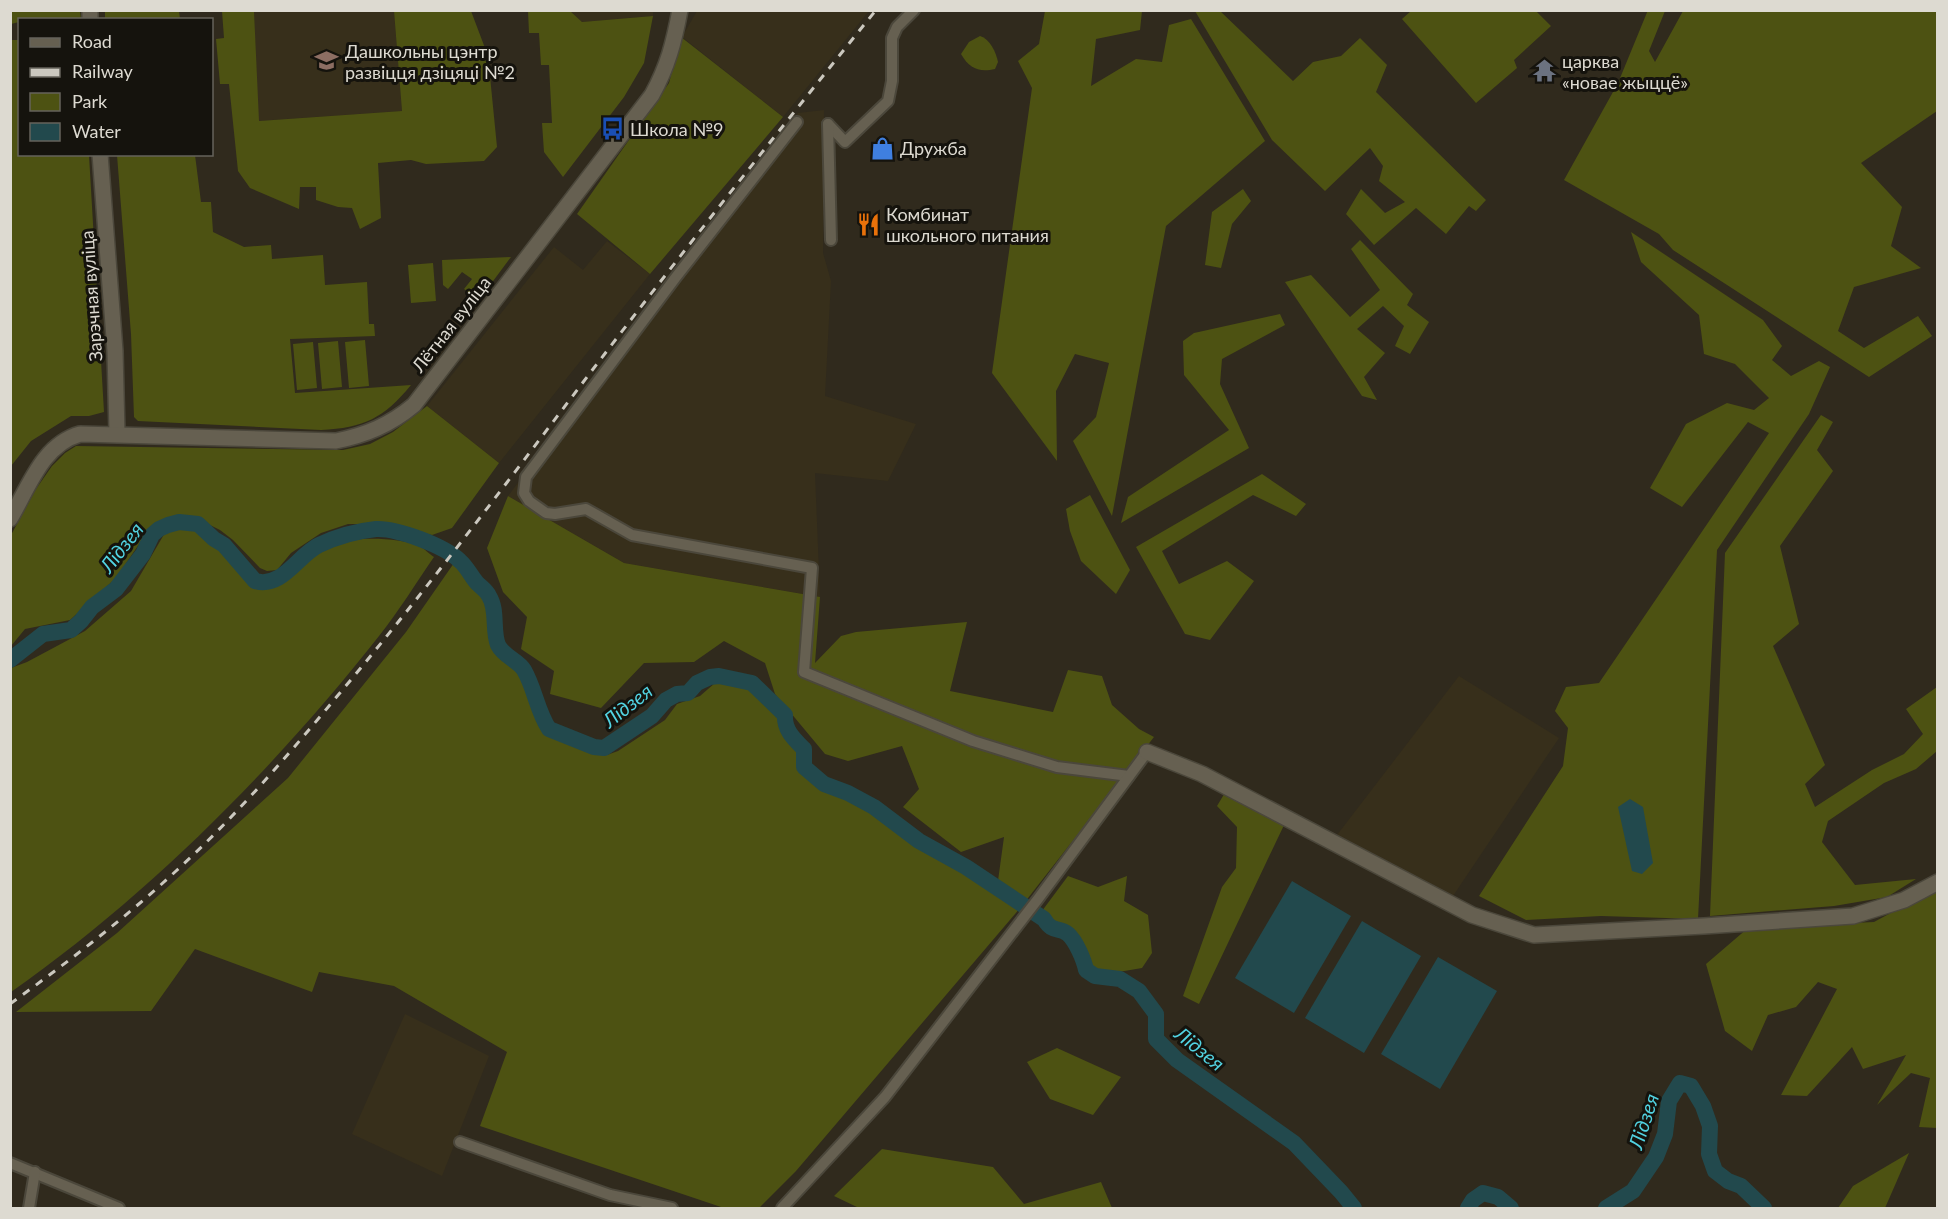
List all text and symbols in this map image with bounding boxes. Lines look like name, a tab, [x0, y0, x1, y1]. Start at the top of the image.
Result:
legend	[18, 18, 213, 156]
text: Road	[72, 30, 112, 52]
place label: Дашкольны цэнтр развіцця дзіцяці №2	[345, 40, 515, 83]
school or university icon: Дашкольны цэнтр развіцця дзіцяці №2	[314, 48, 340, 74]
place label: царква «новае жыццё»	[1562, 50, 1688, 93]
temple icon: царква «новае жыццё»	[1531, 58, 1557, 84]
text: Railway	[72, 60, 133, 82]
text: Park	[72, 90, 108, 112]
bus stop icon: Школа №9	[599, 116, 625, 142]
place label: Школа №9	[630, 118, 724, 140]
text: Water	[72, 120, 121, 142]
shop icon: Дружба	[869, 135, 895, 161]
place label: Дружба	[900, 137, 967, 159]
place label: Комбинат школьного питания	[886, 203, 1049, 246]
restaurant icon: Комбинат школьного питания	[855, 211, 881, 237]
street label: Зарэчная вуліца	[75, 230, 107, 362]
street label: Лётная вуліца	[406, 272, 495, 377]
water label: Лідзея	[94, 517, 148, 577]
water label: Лідзея	[597, 678, 657, 732]
water label: Лідзея	[1170, 1020, 1230, 1075]
water label: Лідзея	[1623, 1090, 1663, 1153]

